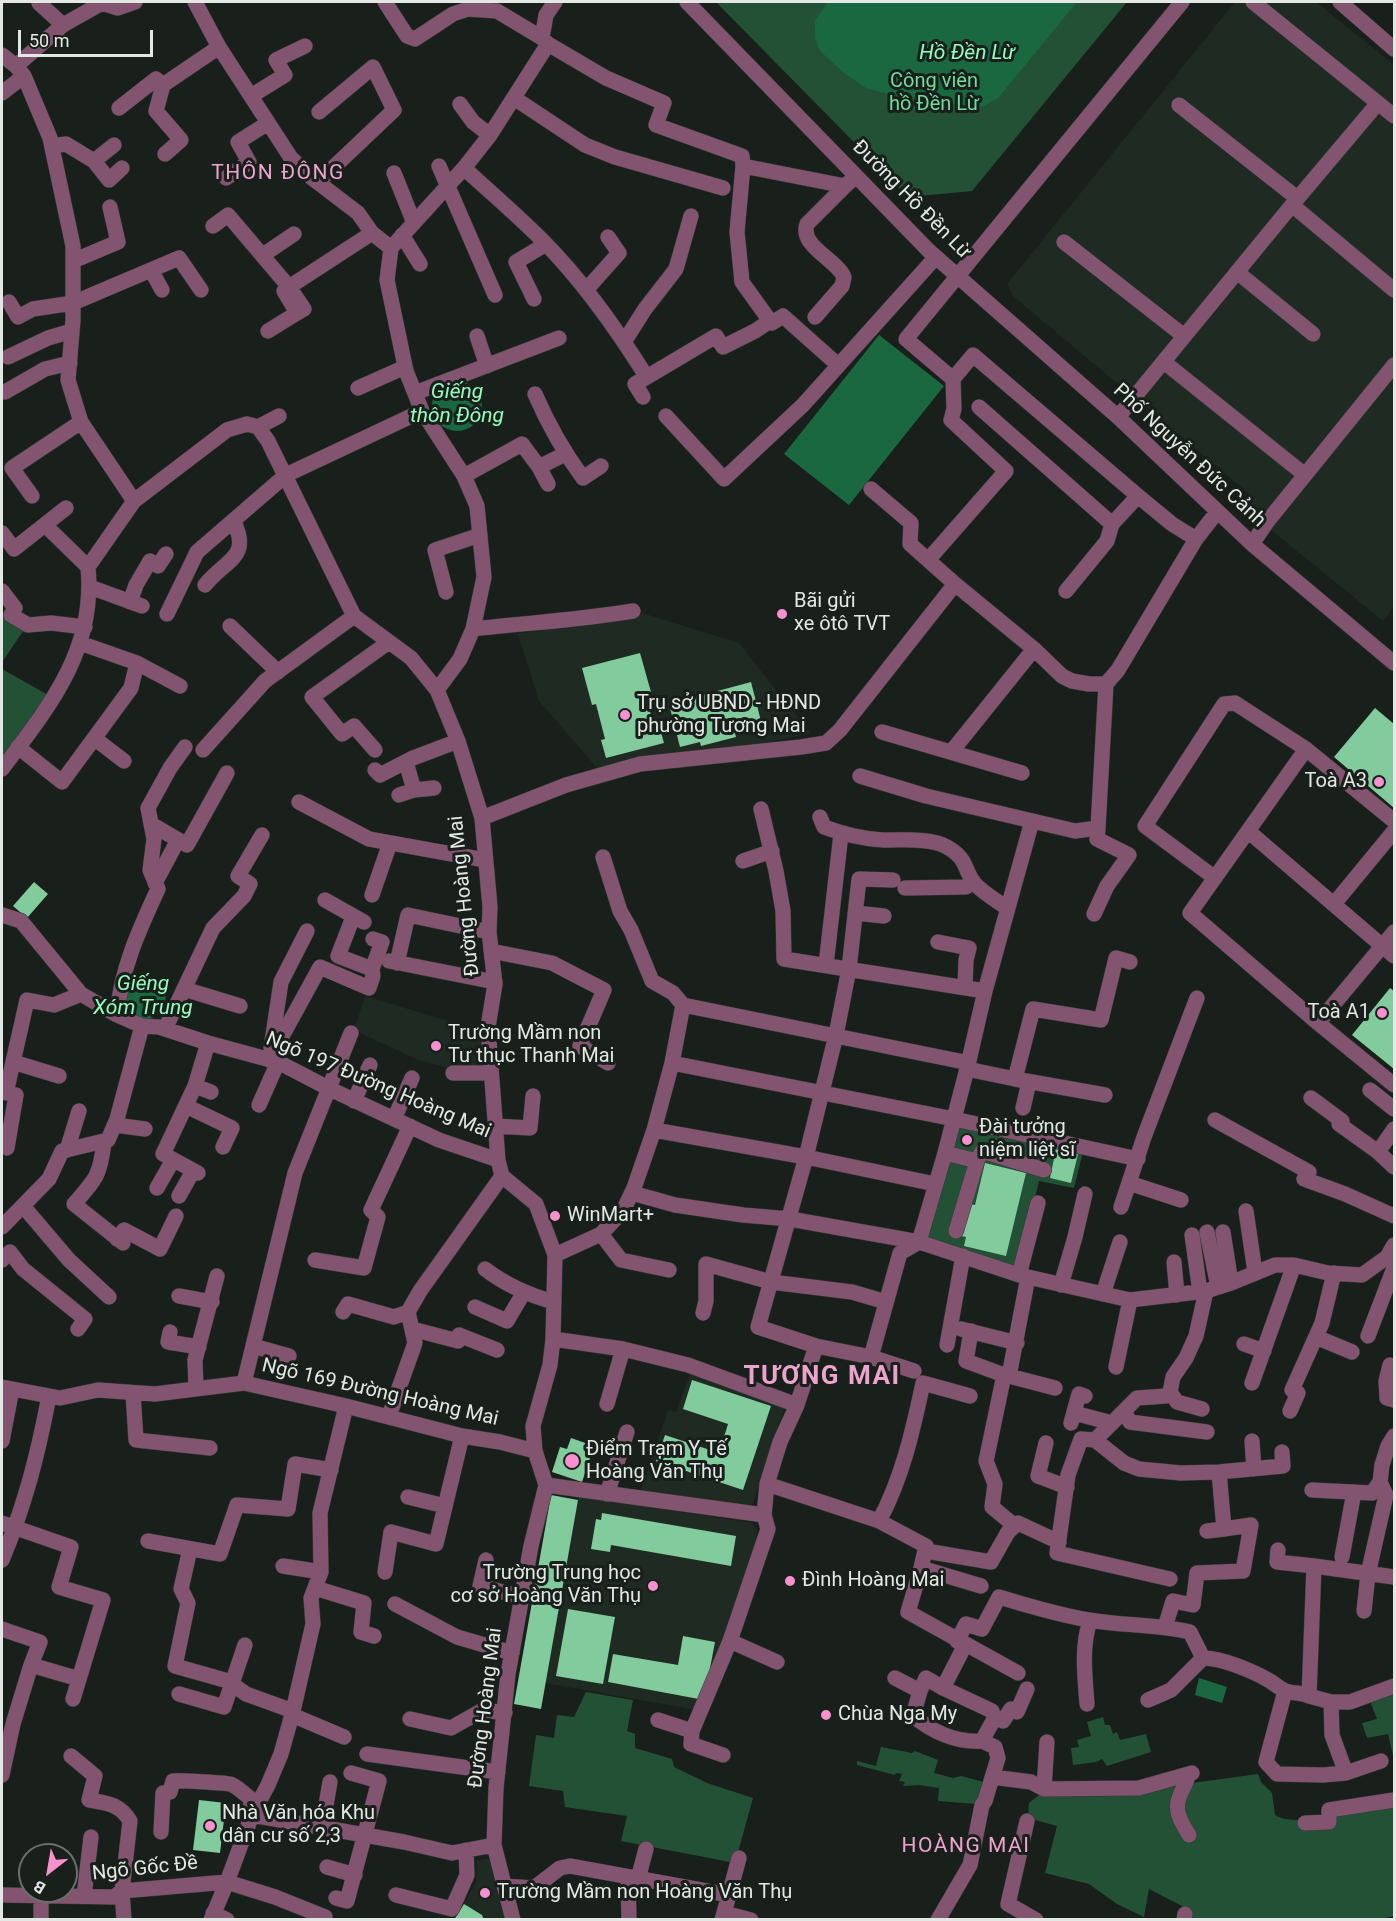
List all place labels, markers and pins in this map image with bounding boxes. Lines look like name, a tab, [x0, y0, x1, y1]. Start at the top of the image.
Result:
place label: Bãi gửi xe ôtô TVT	[794, 590, 890, 637]
marker: Bãi gửi xe ôtô TVT	[775, 607, 789, 621]
place label: Trụ sở UBND - HĐND phường Tương Mai	[637, 692, 821, 739]
marker: Trụ sở UBND - HĐND phường Tương Mai	[618, 708, 632, 722]
place label: Toà A3	[1304, 770, 1367, 794]
marker: Toà A3	[1372, 775, 1386, 789]
place label: Toà A1	[1308, 1001, 1370, 1025]
marker: Toà A1	[1375, 1006, 1389, 1020]
place label: Trường Mầm non Tư thục Thanh Mai	[448, 1022, 614, 1069]
marker: Trường Mầm non Tư thục Thanh Mai	[429, 1039, 443, 1053]
place label: Đài tưởng niệm liệt sĩ	[979, 1116, 1075, 1163]
marker: Đài tưởng niệm liệt sĩ	[960, 1133, 974, 1147]
place label: WinMart+	[567, 1204, 654, 1228]
marker: WinMart+	[548, 1209, 562, 1223]
place label: Điểm Trạm Y Tế Hoàng Văn Thụ	[586, 1438, 727, 1485]
marker: Điểm Trạm Y Tế Hoàng Văn Thụ	[563, 1452, 581, 1470]
place label: Trường Trung học cơ sở Hoàng Văn Thụ	[450, 1562, 641, 1609]
place label: Đình Hoàng Mai	[802, 1569, 944, 1593]
marker: Đình Hoàng Mai	[783, 1574, 797, 1588]
marker: Trường Trung học cơ sở Hoàng Văn Thụ	[646, 1579, 660, 1593]
place label: Chùa Nga My	[838, 1703, 957, 1727]
marker: Chùa Nga My	[819, 1708, 833, 1722]
place label: Nhà Văn hóa Khu dân cư số 2,3	[222, 1802, 375, 1849]
marker: Nhà Văn hóa Khu dân cư số 2,3	[203, 1819, 217, 1833]
place label: Trường Mầm non Hoàng Văn Thụ	[497, 1881, 792, 1905]
marker: Trường Mầm non Hoàng Văn Thụ	[478, 1886, 492, 1900]

